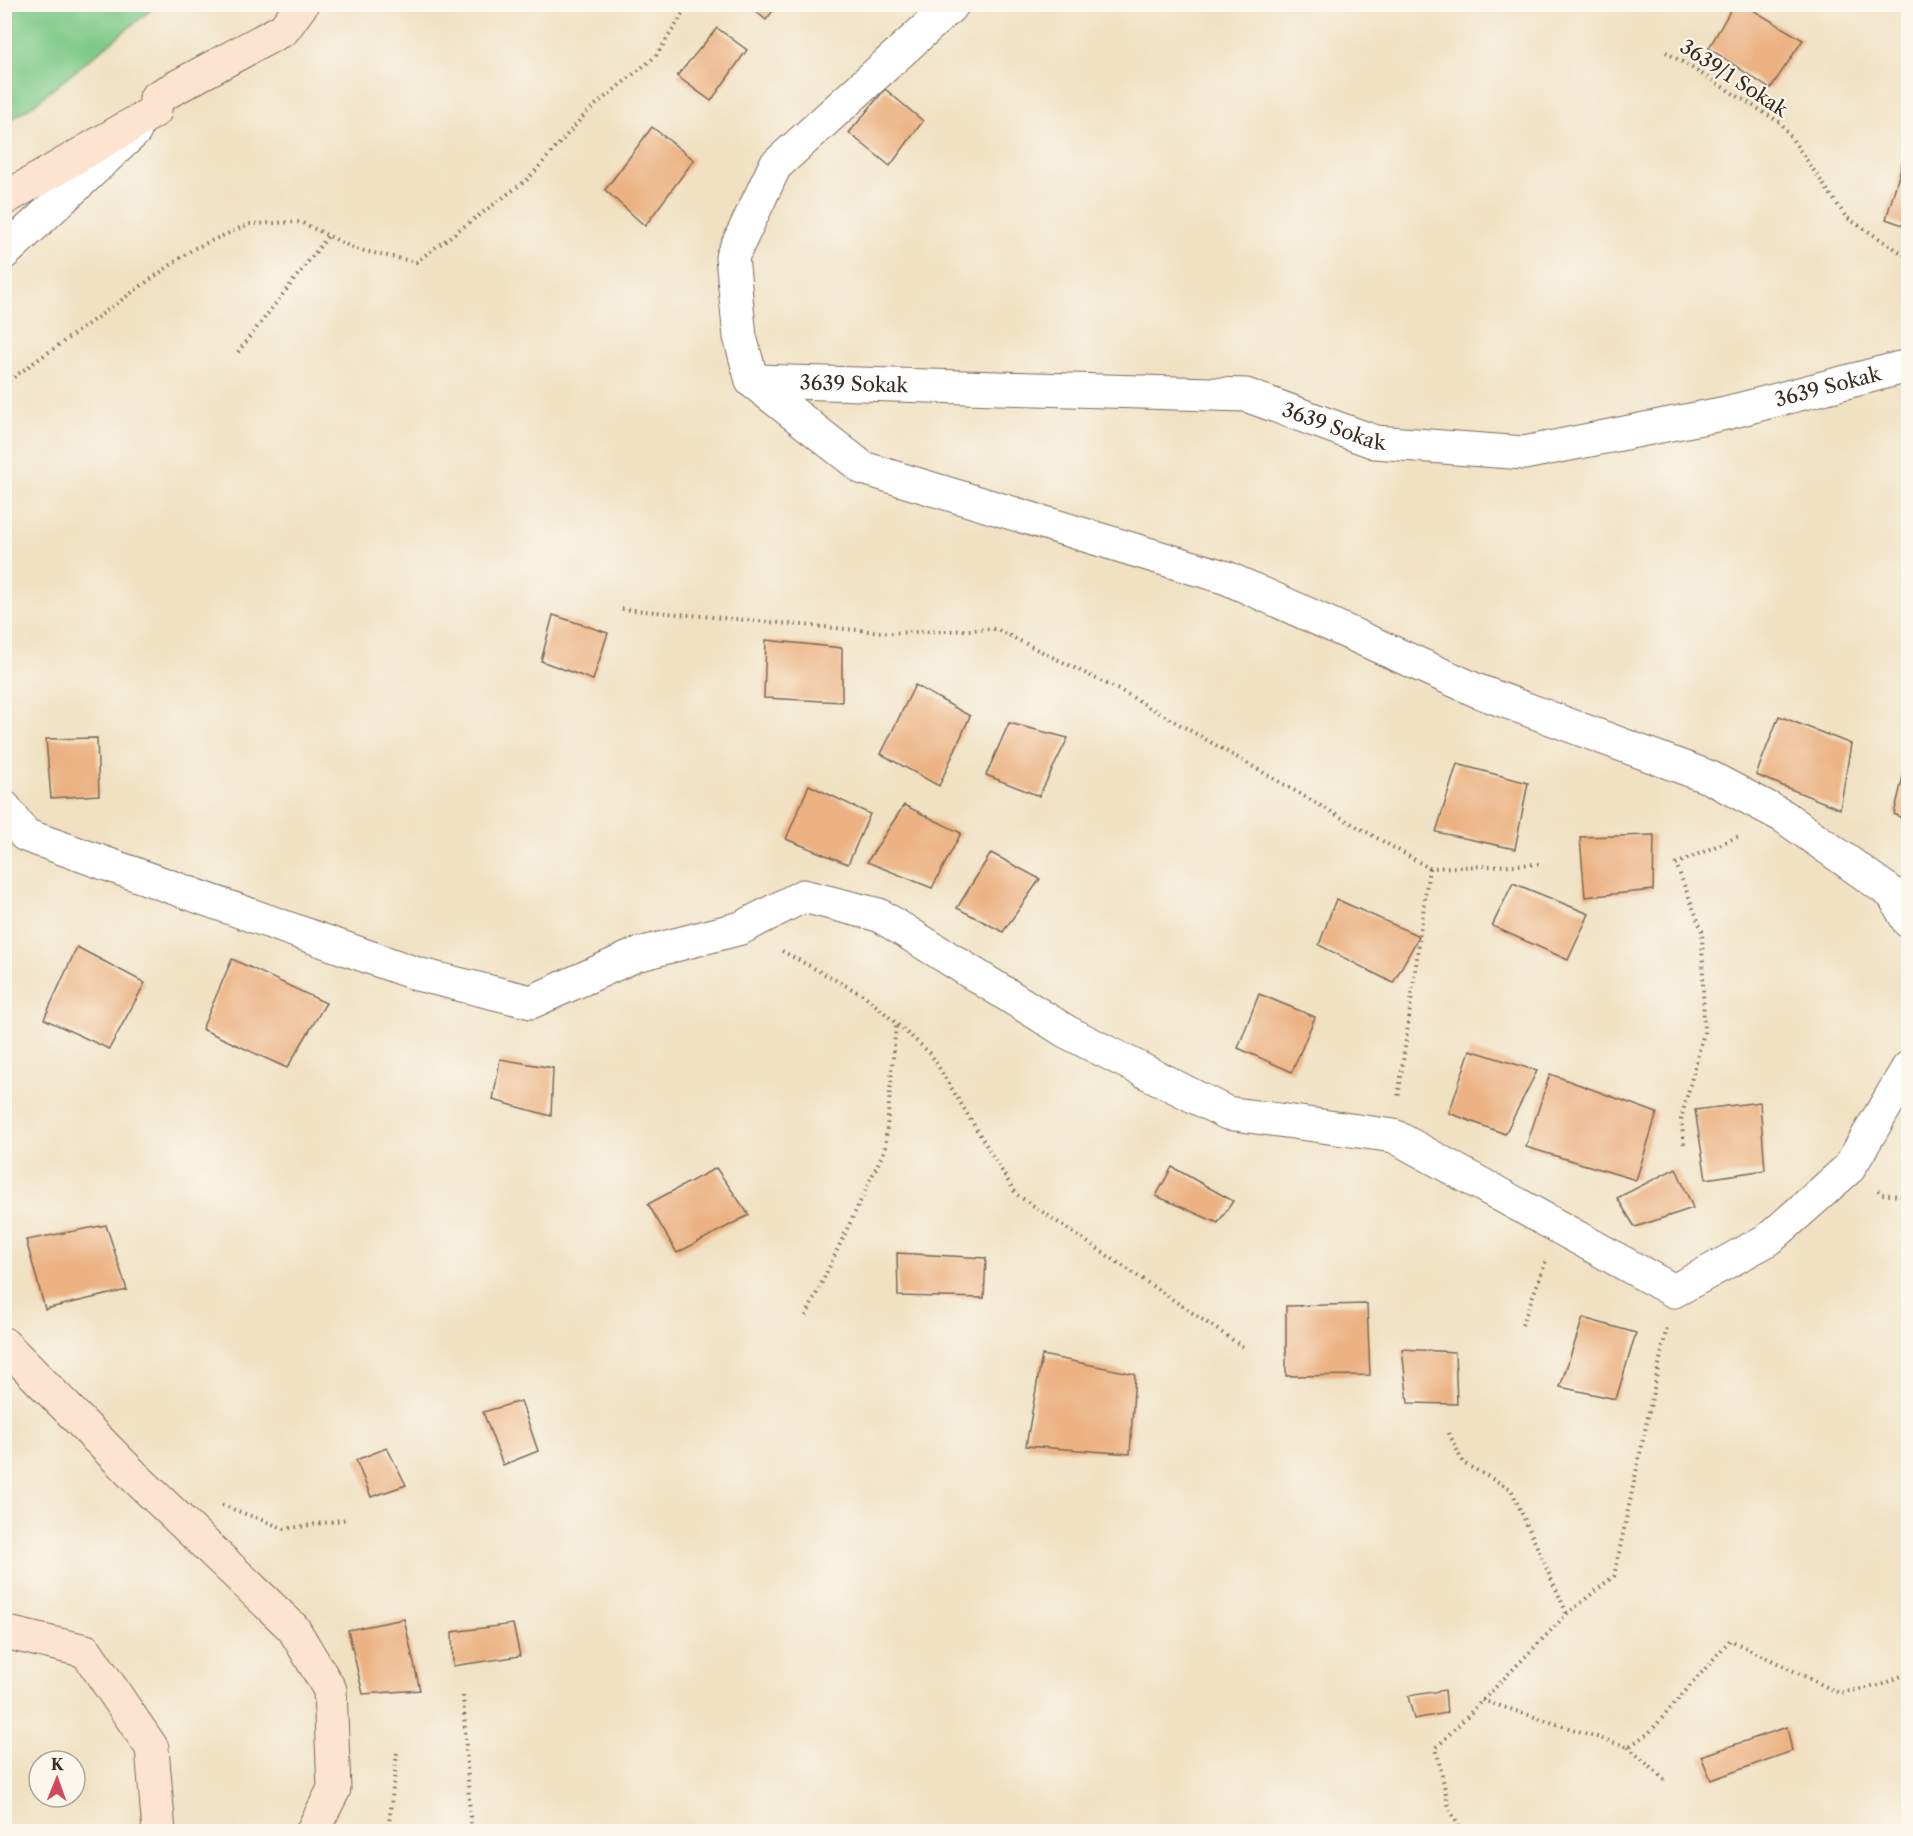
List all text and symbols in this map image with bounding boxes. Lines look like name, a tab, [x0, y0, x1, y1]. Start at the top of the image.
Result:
street label: 3639/1 Sokak	[1676, 34, 1793, 122]
street label: 3639 Sokak	[1772, 361, 1885, 412]
street label: 3639 Sokak	[799, 370, 910, 397]
street label: 3639 Sokak	[1279, 397, 1388, 455]
north arrow	[27, 1749, 87, 1809]
text: K	[51, 1754, 65, 1774]

